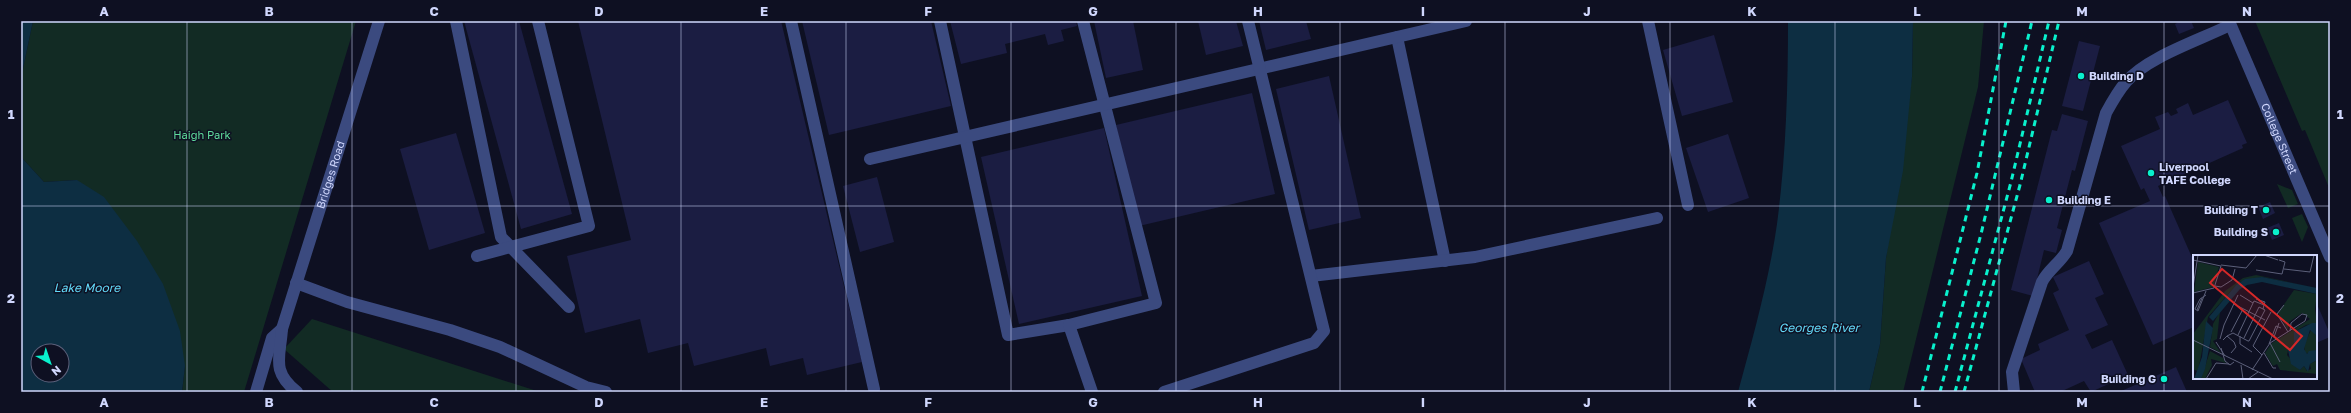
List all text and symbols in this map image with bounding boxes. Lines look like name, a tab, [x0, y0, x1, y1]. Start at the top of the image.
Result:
text: A	[99, 3, 109, 19]
text: B	[264, 3, 274, 19]
text: C	[429, 3, 439, 19]
text: D	[594, 3, 604, 19]
text: E	[760, 3, 768, 19]
text: F	[924, 3, 932, 19]
text: G	[1088, 3, 1098, 19]
text: H	[1253, 3, 1263, 19]
text: I	[1421, 3, 1425, 19]
text: J	[1583, 3, 1591, 19]
text: K	[1747, 3, 1757, 19]
text: L	[1913, 3, 1921, 19]
text: M	[2076, 3, 2088, 19]
text: N	[2242, 3, 2252, 19]
place label: Building D	[2089, 69, 2144, 82]
marker: Building D	[2076, 71, 2086, 81]
street label: College Street	[2259, 101, 2301, 176]
text: 1	[8, 106, 15, 122]
text: 1	[2337, 106, 2344, 122]
park label: Haigh Park	[173, 128, 231, 141]
street label: Bridges Road	[313, 139, 347, 210]
place label: Liverpool TAFE College	[2159, 160, 2231, 186]
marker: Liverpool TAFE College	[2146, 168, 2156, 178]
place label: Building E	[2057, 193, 2111, 206]
marker: Building E	[2044, 195, 2054, 205]
place label: Building T	[2204, 203, 2258, 216]
marker: Building T	[2261, 205, 2271, 215]
place label: Building S	[2214, 225, 2268, 238]
marker: Building S	[2271, 227, 2281, 237]
inset map	[2193, 255, 2317, 379]
water label: Lake Moore	[54, 280, 121, 295]
text: 2	[7, 290, 15, 306]
text: 2	[2336, 290, 2344, 306]
water label: Georges River	[1779, 320, 1862, 335]
north arrow	[30, 343, 70, 383]
text: N	[49, 363, 64, 379]
place label: Building G	[2101, 372, 2156, 385]
marker: Building G	[2159, 374, 2169, 384]
text: A	[99, 394, 109, 410]
text: B	[264, 394, 274, 410]
text: C	[429, 394, 439, 410]
text: D	[594, 394, 604, 410]
text: E	[760, 394, 768, 410]
text: F	[924, 394, 932, 410]
text: G	[1088, 394, 1098, 410]
text: H	[1253, 394, 1263, 410]
text: I	[1421, 394, 1425, 410]
text: J	[1583, 394, 1591, 410]
text: K	[1747, 394, 1757, 410]
text: L	[1913, 394, 1921, 410]
text: M	[2076, 394, 2088, 410]
text: N	[2242, 394, 2252, 410]

